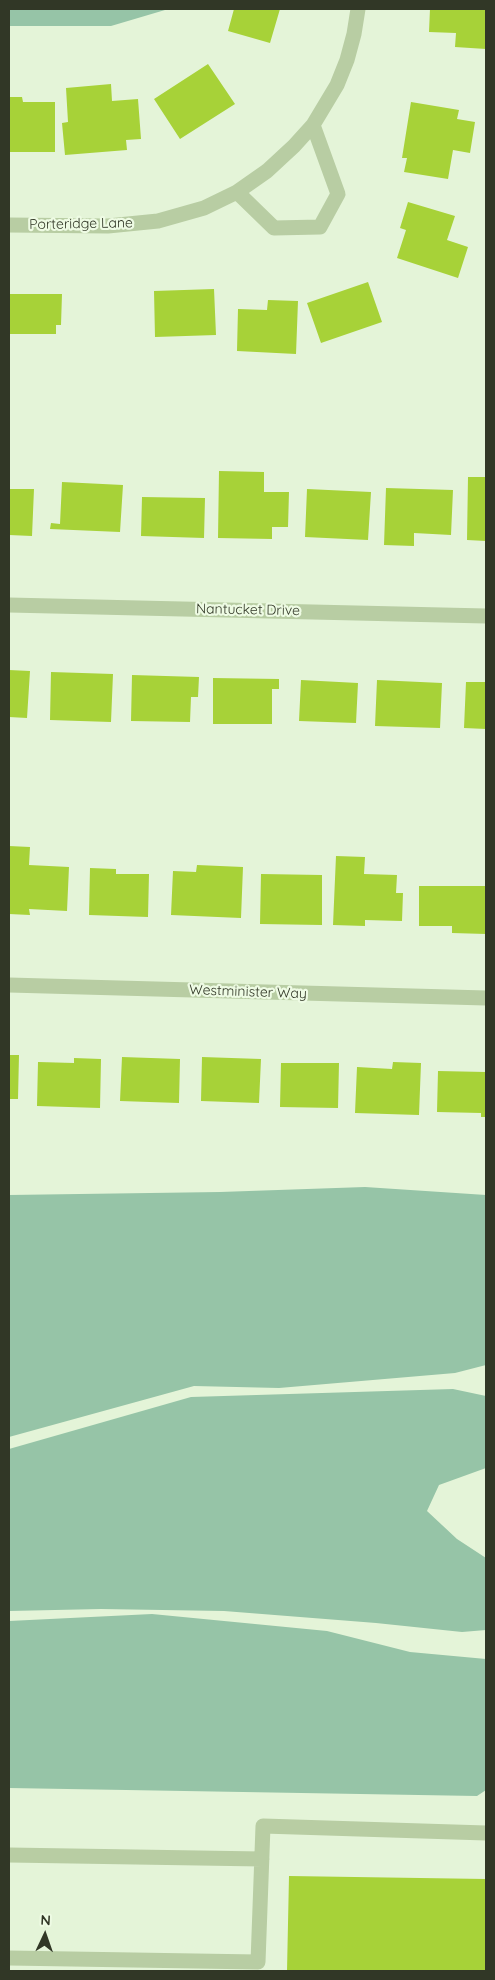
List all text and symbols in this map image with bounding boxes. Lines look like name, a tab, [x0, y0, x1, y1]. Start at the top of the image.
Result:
street label: Porteridge Lane	[29, 215, 133, 233]
street label: Nantucket Drive	[196, 601, 300, 619]
street label: Westminister Way	[189, 982, 307, 1002]
north arrow	[20, 1910, 70, 1960]
text: N	[40, 1911, 51, 1929]

